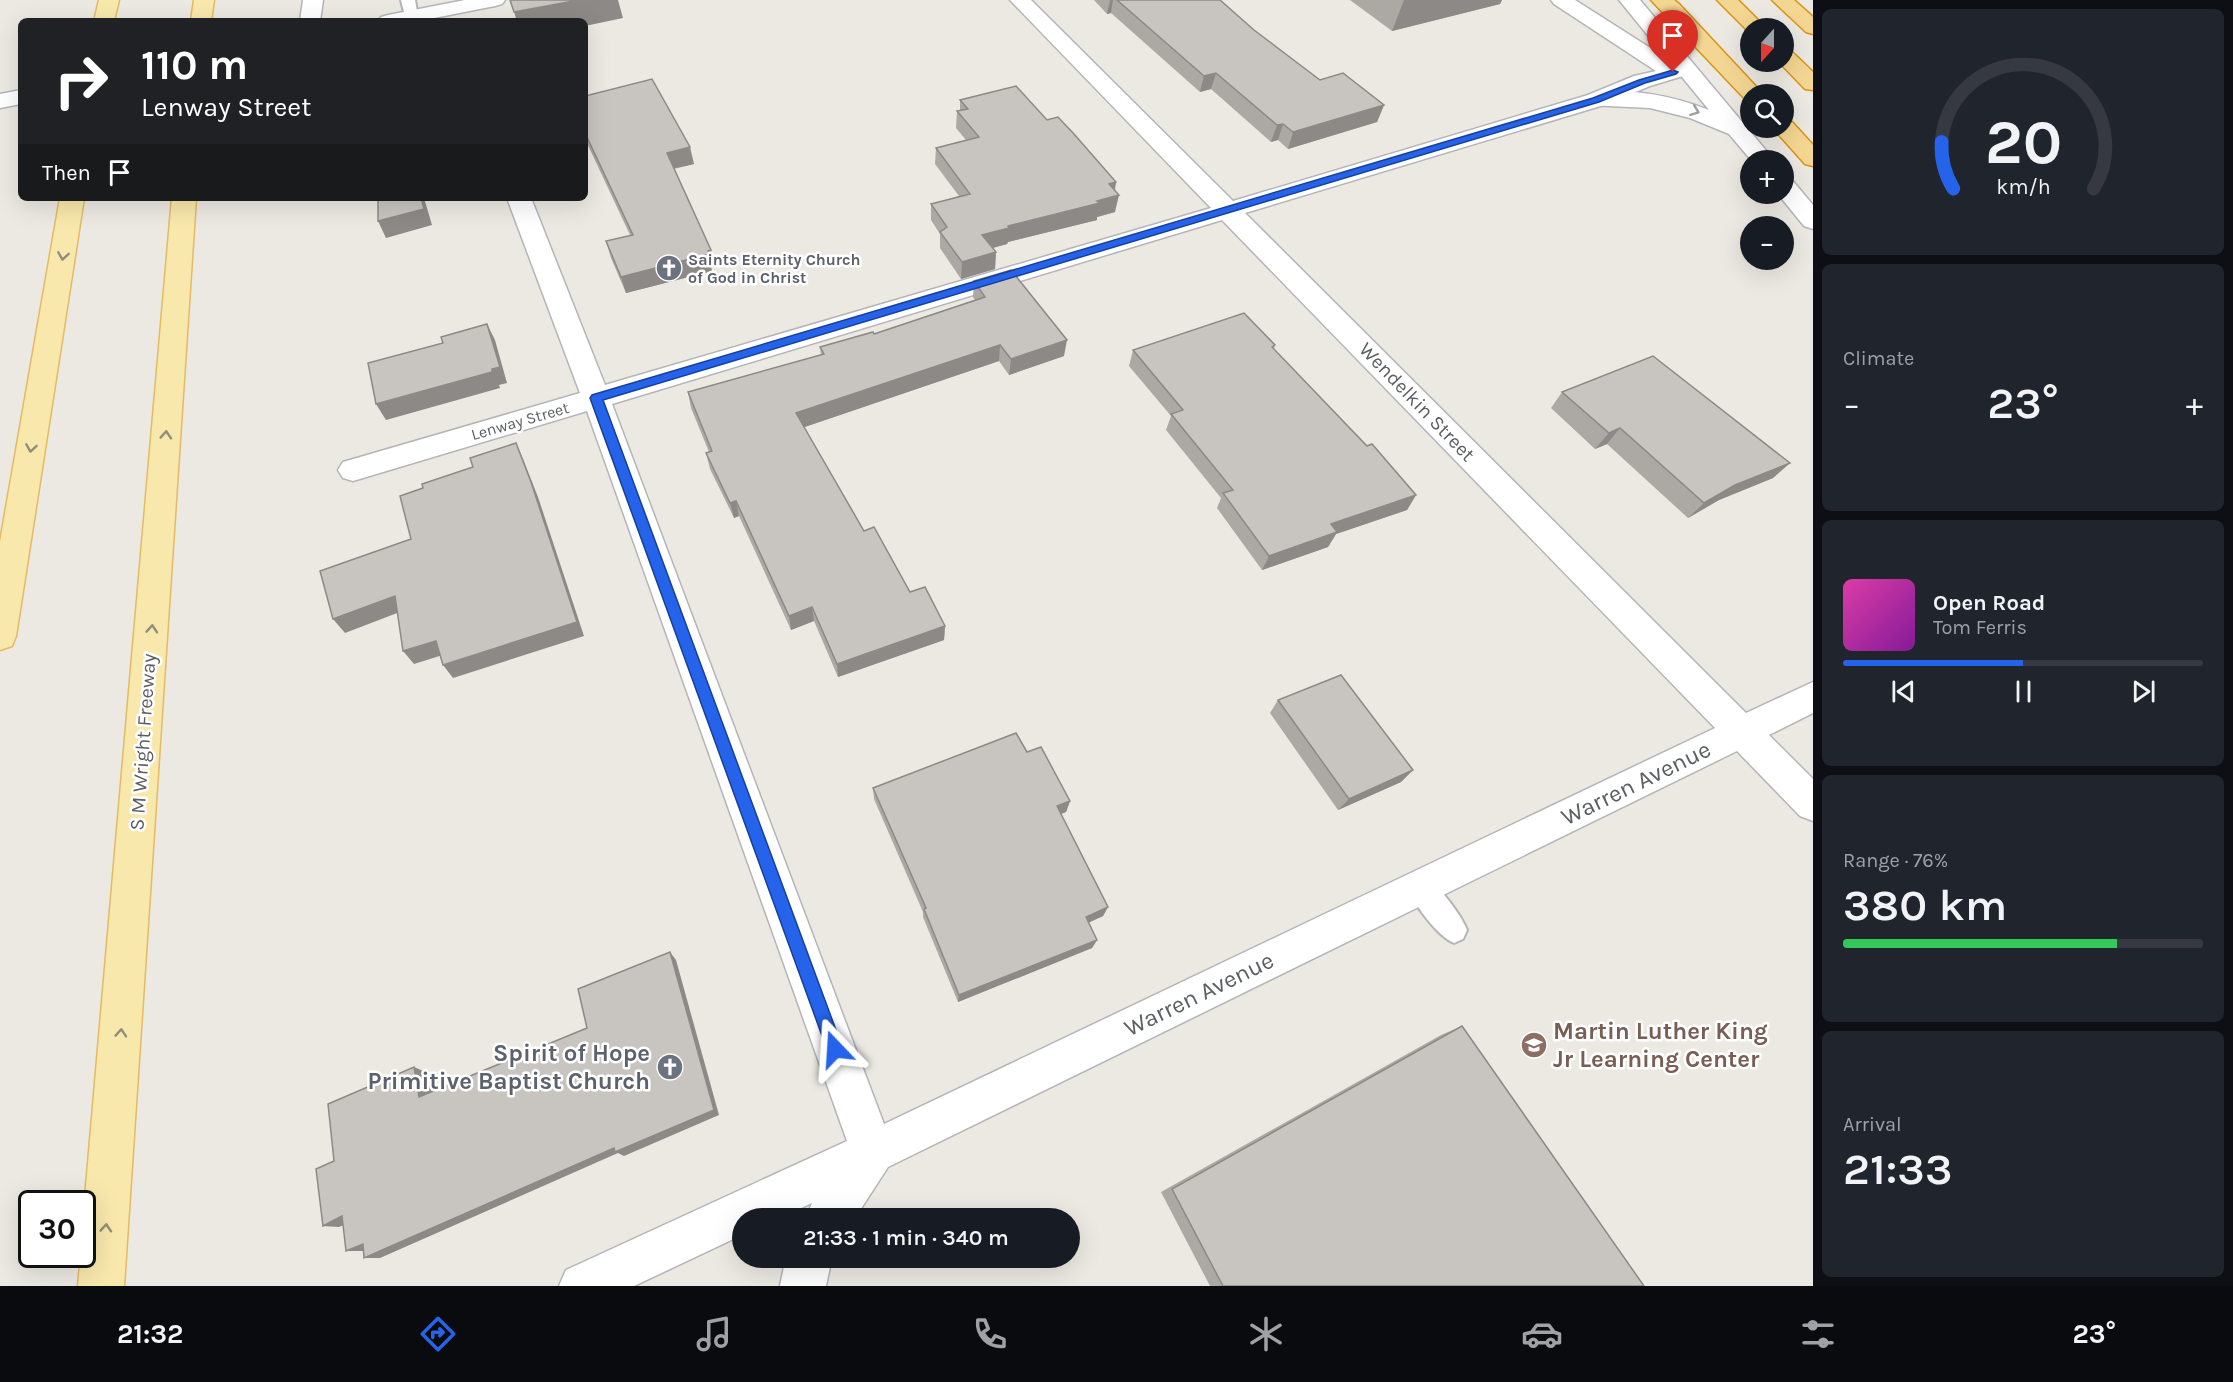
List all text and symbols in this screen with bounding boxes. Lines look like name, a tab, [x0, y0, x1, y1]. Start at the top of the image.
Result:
pin	[1647, 10, 1698, 72]
north arrow	[1740, 18, 1794, 72]
map controls	[1740, 18, 1794, 270]
icon: arrive	[1656, 19, 1689, 52]
text: 110 m	[141, 40, 248, 90]
icon: right	[42, 42, 120, 120]
button: search	[1740, 84, 1794, 138]
text: Lenway Street	[141, 91, 311, 123]
one-way arrow	[1688, 104, 1699, 116]
text: 20	[1984, 106, 2062, 179]
button: +	[1740, 150, 1794, 204]
icon: arrive	[103, 156, 136, 189]
text: Then	[42, 160, 91, 186]
text: km/h	[1996, 175, 2050, 200]
button: −	[1740, 216, 1794, 270]
one-way arrow	[57, 250, 70, 260]
place label: Saints Eternity Church of God in Christ	[688, 250, 861, 287]
church icon: Saints Eternity Church of God in Christ	[654, 253, 684, 283]
street label: Wendelkin Street	[1354, 338, 1480, 467]
text: Climate	[1843, 347, 1914, 370]
text: 23°	[1987, 377, 2059, 429]
text: −	[1843, 385, 1860, 423]
text: +	[2186, 385, 2203, 423]
street label: Lenway Street	[469, 398, 571, 444]
one-way arrow	[160, 430, 173, 439]
one-way arrow	[25, 443, 38, 453]
text: Open Road	[1933, 590, 2045, 616]
text: Tom Ferris	[1933, 616, 2027, 639]
one-way arrow	[145, 625, 158, 634]
street label: S M Wright Freeway	[125, 653, 161, 831]
icon: previous	[1887, 675, 1920, 708]
icon: pause	[2007, 675, 2040, 708]
icon: next	[2127, 675, 2160, 708]
street label: Warren Avenue	[1557, 735, 1715, 831]
text: Range · 76%	[1843, 849, 1948, 872]
text: 380 km	[1843, 879, 2007, 931]
street label: Warren Avenue	[1120, 946, 1278, 1042]
position arrow	[803, 1017, 867, 1081]
place label: Martin Luther King Jr Learning Center	[1553, 1017, 1768, 1073]
one-way arrow	[114, 1029, 127, 1038]
school or university icon: Martin Luther King Jr Learning Center	[1519, 1030, 1549, 1060]
place label: Spirit of Hope Primitive Baptist Church	[367, 1039, 650, 1095]
church icon: Spirit of Hope Primitive Baptist Church	[655, 1052, 685, 1082]
text: Arrival	[1843, 1113, 1902, 1136]
text: 21:33	[1843, 1143, 1953, 1195]
speed limit sign: 30	[18, 1190, 96, 1268]
one-way arrow	[99, 1223, 112, 1232]
text: 21:33 · 1 min · 340 m	[803, 1225, 1009, 1251]
icon: directions	[417, 1313, 459, 1355]
icon: music	[693, 1313, 735, 1355]
icon: phone	[969, 1313, 1011, 1355]
icon: climate	[1245, 1313, 1287, 1355]
icon: car	[1521, 1313, 1563, 1355]
icon: filters	[1797, 1313, 1839, 1355]
text: 21:32	[117, 1318, 183, 1350]
text: 23°	[2072, 1318, 2116, 1350]

